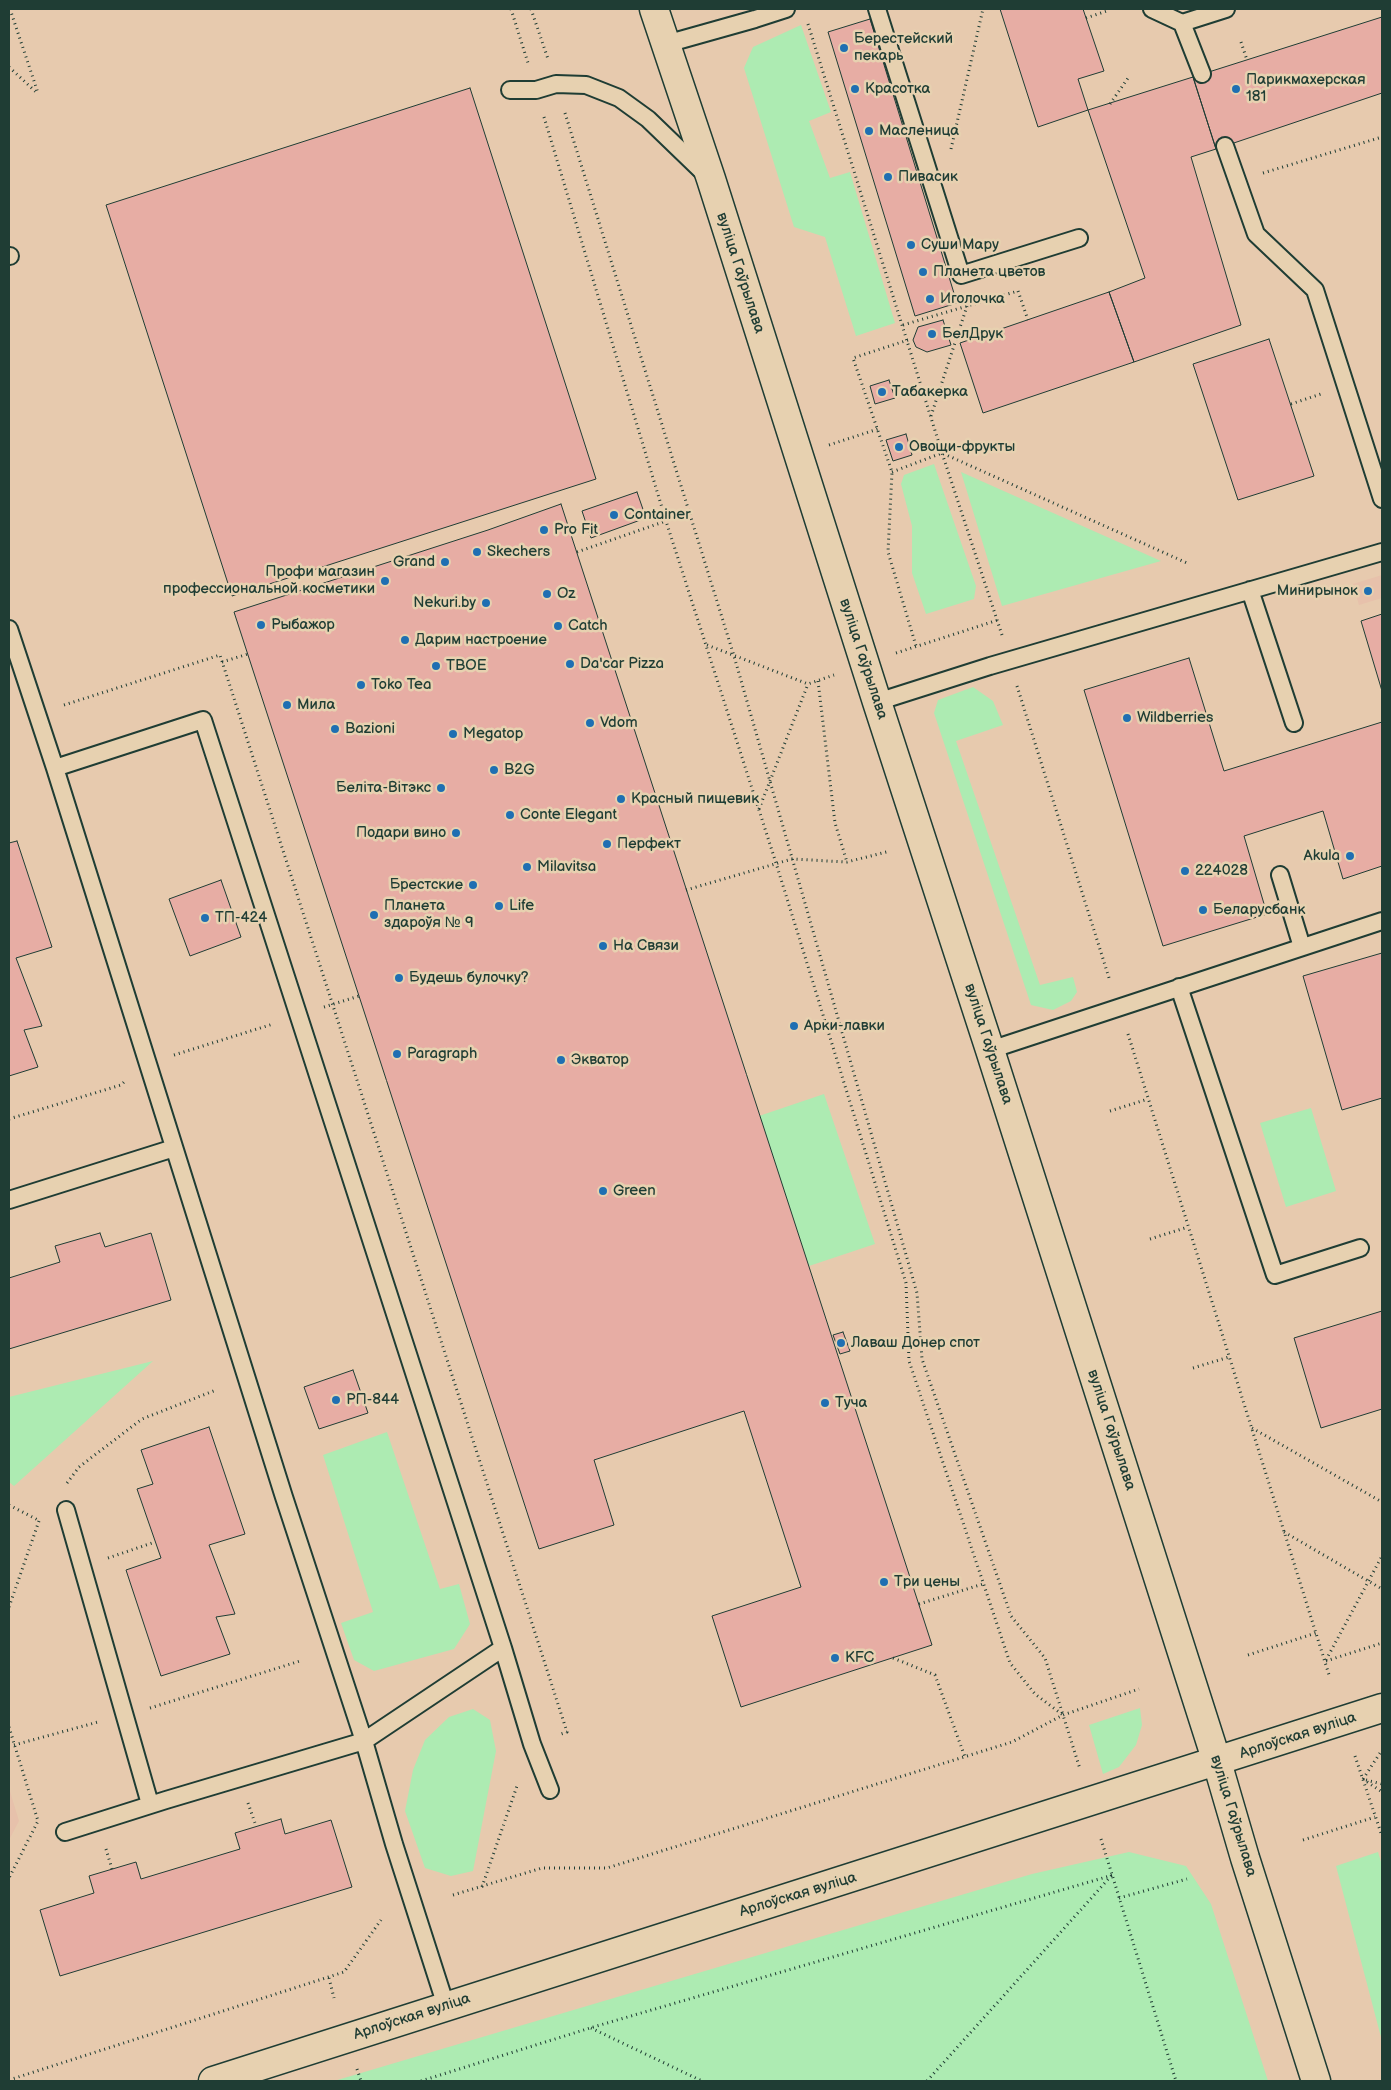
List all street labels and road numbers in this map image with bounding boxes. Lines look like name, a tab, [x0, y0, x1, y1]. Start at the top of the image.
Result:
street label: вуліца Гаўрылава	[712, 210, 768, 336]
street label: вуліца Гаўрылава	[835, 596, 891, 722]
street label: вуліца Гаўрылава	[960, 981, 1016, 1107]
street label: вуліца Гаўрылава	[1083, 1367, 1139, 1493]
street label: Арлоўская вуліца	[1237, 1709, 1359, 1763]
street label: вуліца Гаўрылава	[1206, 1753, 1260, 1879]
street label: Арлоўская вуліца	[737, 1869, 859, 1921]
street label: Арлоўская вуліца	[351, 1990, 473, 2044]

